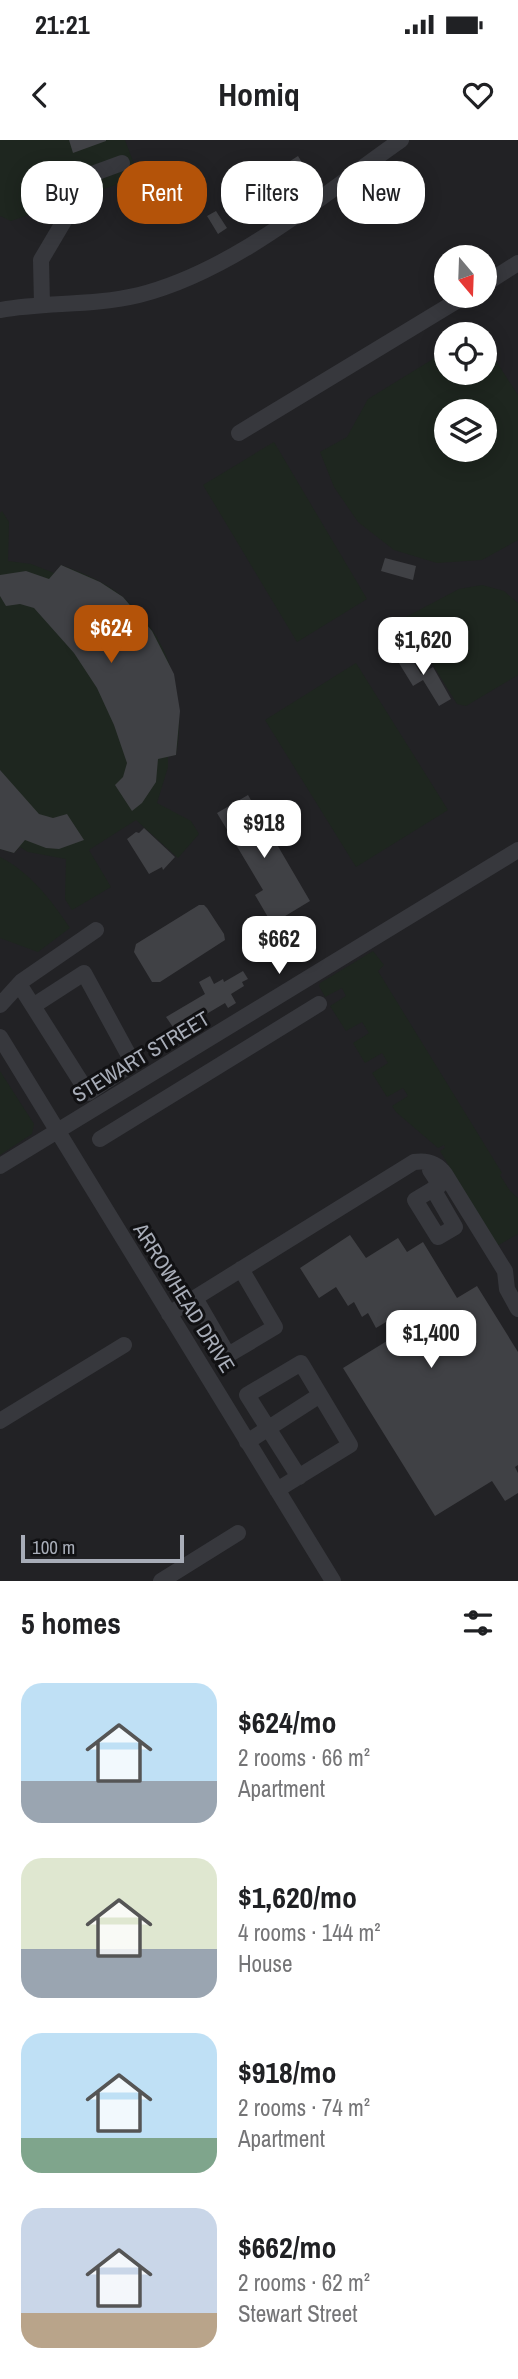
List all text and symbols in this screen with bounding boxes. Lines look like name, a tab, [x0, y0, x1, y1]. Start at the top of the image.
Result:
text: 21:21	[35, 7, 90, 42]
text: Homiq	[218, 73, 300, 116]
icon: back	[21, 76, 59, 114]
icon: heart	[459, 76, 497, 114]
chip: Buy	[21, 161, 103, 224]
chip: Rent	[117, 161, 207, 224]
chip: Filters	[221, 161, 323, 224]
chip: New	[337, 161, 425, 224]
north arrow	[434, 245, 497, 308]
map controls	[434, 245, 497, 462]
button: locate	[434, 322, 497, 385]
button: layers	[434, 399, 497, 462]
pin: $624	[70, 606, 152, 665]
text: $624	[90, 612, 132, 643]
pin: $1,620	[366, 617, 480, 677]
text: $1,620	[394, 624, 452, 655]
pin: $918	[223, 800, 305, 860]
text: $918	[243, 807, 285, 838]
pin: $662	[238, 916, 320, 976]
text: $662	[258, 923, 300, 954]
street label: STEWART STREET	[67, 1004, 215, 1109]
street label: ARROWHEAD DRIVE	[126, 1217, 242, 1378]
pin: $1,400	[374, 1310, 488, 1370]
text: $1,400	[402, 1317, 460, 1348]
scale bar	[21, 1532, 184, 1564]
text: 100 m	[32, 1534, 75, 1560]
text: 5 homes	[21, 1603, 121, 1643]
icon: filters	[459, 1604, 497, 1642]
text: $624/mo	[238, 1702, 336, 1742]
icon: home	[77, 1711, 161, 1795]
text: 2 rooms · 66 m²	[238, 1742, 370, 1773]
text: Apartment	[238, 1773, 325, 1804]
text: $1,620/mo	[238, 1877, 357, 1917]
icon: home	[77, 1886, 161, 1970]
text: 4 rooms · 144 m²	[238, 1917, 381, 1948]
text: House	[238, 1948, 293, 1979]
text: $918/mo	[238, 2052, 336, 2092]
icon: home	[77, 2061, 161, 2145]
text: 2 rooms · 74 m²	[238, 2092, 370, 2123]
text: Apartment	[238, 2123, 325, 2154]
text: $662/mo	[238, 2227, 336, 2267]
icon: home	[77, 2236, 161, 2320]
text: 2 rooms · 62 m²	[238, 2267, 370, 2298]
text: Stewart Street	[238, 2298, 358, 2329]

